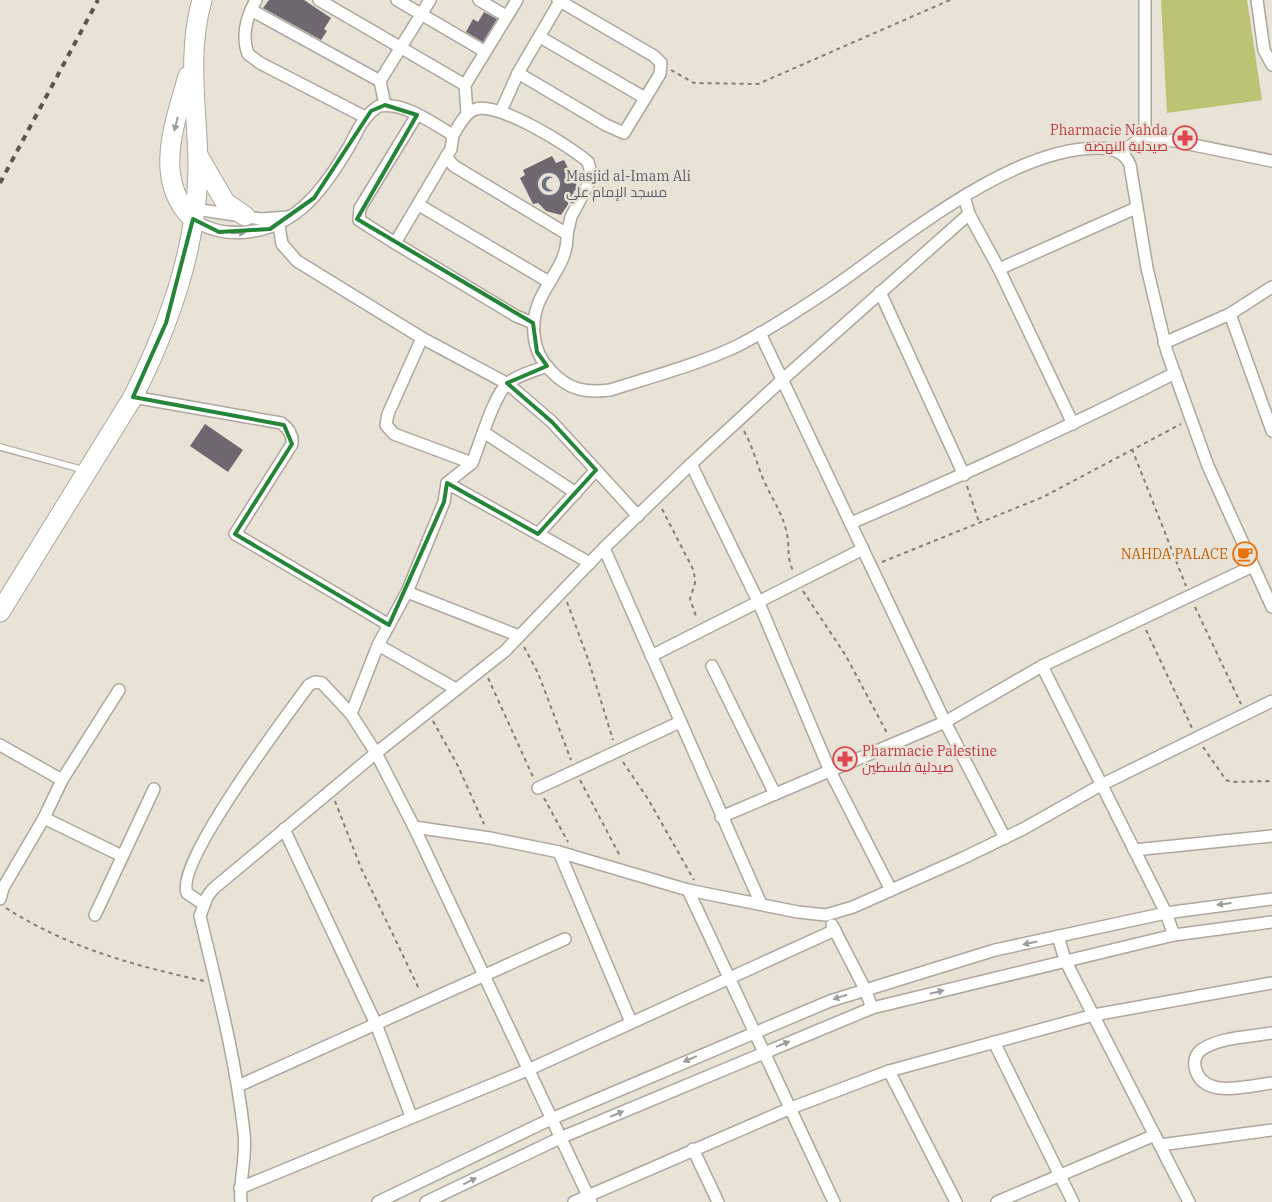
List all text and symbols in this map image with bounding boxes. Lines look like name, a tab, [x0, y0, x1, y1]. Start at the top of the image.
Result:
one-way arrow	[172, 117, 180, 132]
place label: Pharmacie Nahda صيدلية النهضة	[1050, 121, 1168, 155]
pharmacy icon: Pharmacie Nahda صيدلية النهضة	[1172, 125, 1198, 151]
place label: Masjid al-Imam Ali مسجد الإمام علي	[566, 167, 691, 204]
mosque icon: Masjid al-Imam Ali مسجد الإمام علي	[536, 171, 562, 197]
one-way arrow	[231, 228, 247, 236]
cafe icon: NAHDA PALACE	[1232, 541, 1258, 567]
place label: NAHDA PALACE	[1121, 545, 1228, 563]
place label: Pharmacie Palestine صيدلية فلسطين	[862, 742, 997, 776]
pharmacy icon: Pharmacie Palestine صيدلية فلسطين	[832, 746, 858, 772]
one-way arrow	[1215, 900, 1231, 908]
one-way arrow	[1021, 939, 1037, 947]
one-way arrow	[929, 987, 944, 995]
one-way arrow	[833, 994, 848, 1001]
one-way arrow	[776, 1039, 790, 1047]
one-way arrow	[683, 1056, 697, 1064]
one-way arrow	[610, 1109, 625, 1117]
one-way arrow	[463, 1177, 477, 1185]

